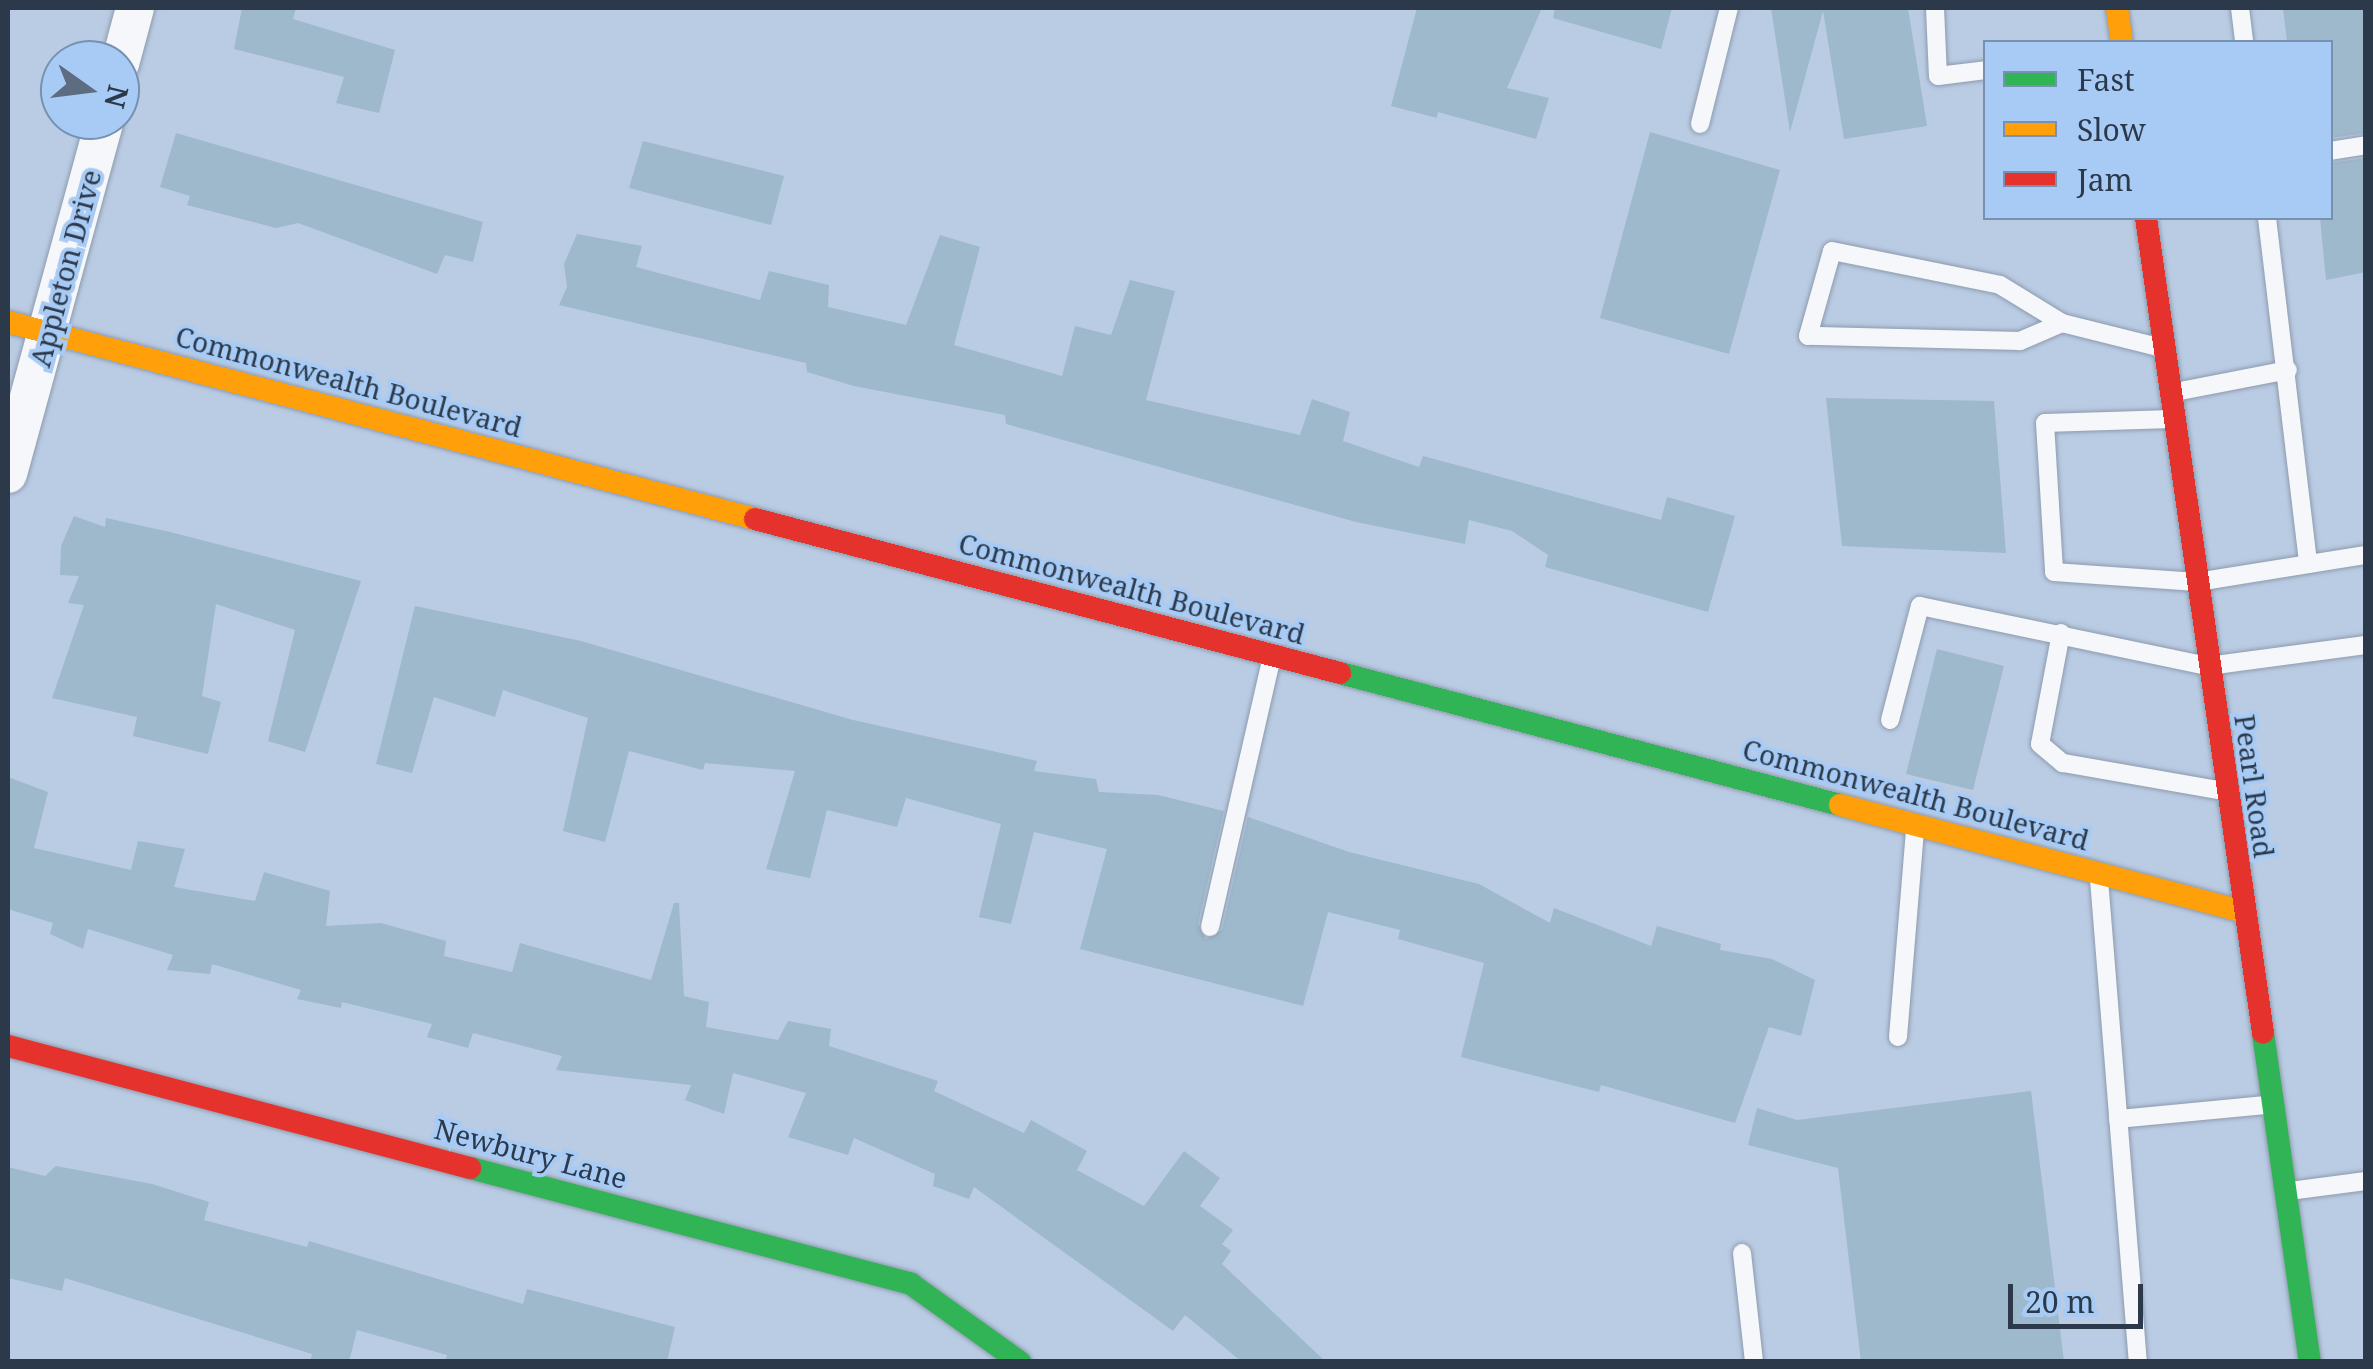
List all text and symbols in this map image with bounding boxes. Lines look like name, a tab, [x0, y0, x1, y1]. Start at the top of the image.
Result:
north arrow	[40, 40, 140, 140]
legend	[1983, 40, 2333, 220]
text: Fast	[2077, 59, 2134, 100]
text: N	[96, 81, 138, 112]
text: Slow	[2077, 109, 2146, 150]
text: Jam	[2077, 159, 2133, 200]
street label: Appleton Drive	[23, 166, 107, 370]
street label: Commonwealth Boulevard	[172, 319, 526, 443]
street label: Commonwealth Boulevard	[955, 526, 1309, 650]
street label: Pearl Road	[2228, 712, 2282, 860]
street label: Commonwealth Boulevard	[1739, 732, 2093, 856]
street label: Newbury Lane	[431, 1111, 631, 1195]
scale bar	[2013, 1264, 2148, 1326]
text: 20 m	[2025, 1281, 2095, 1322]

